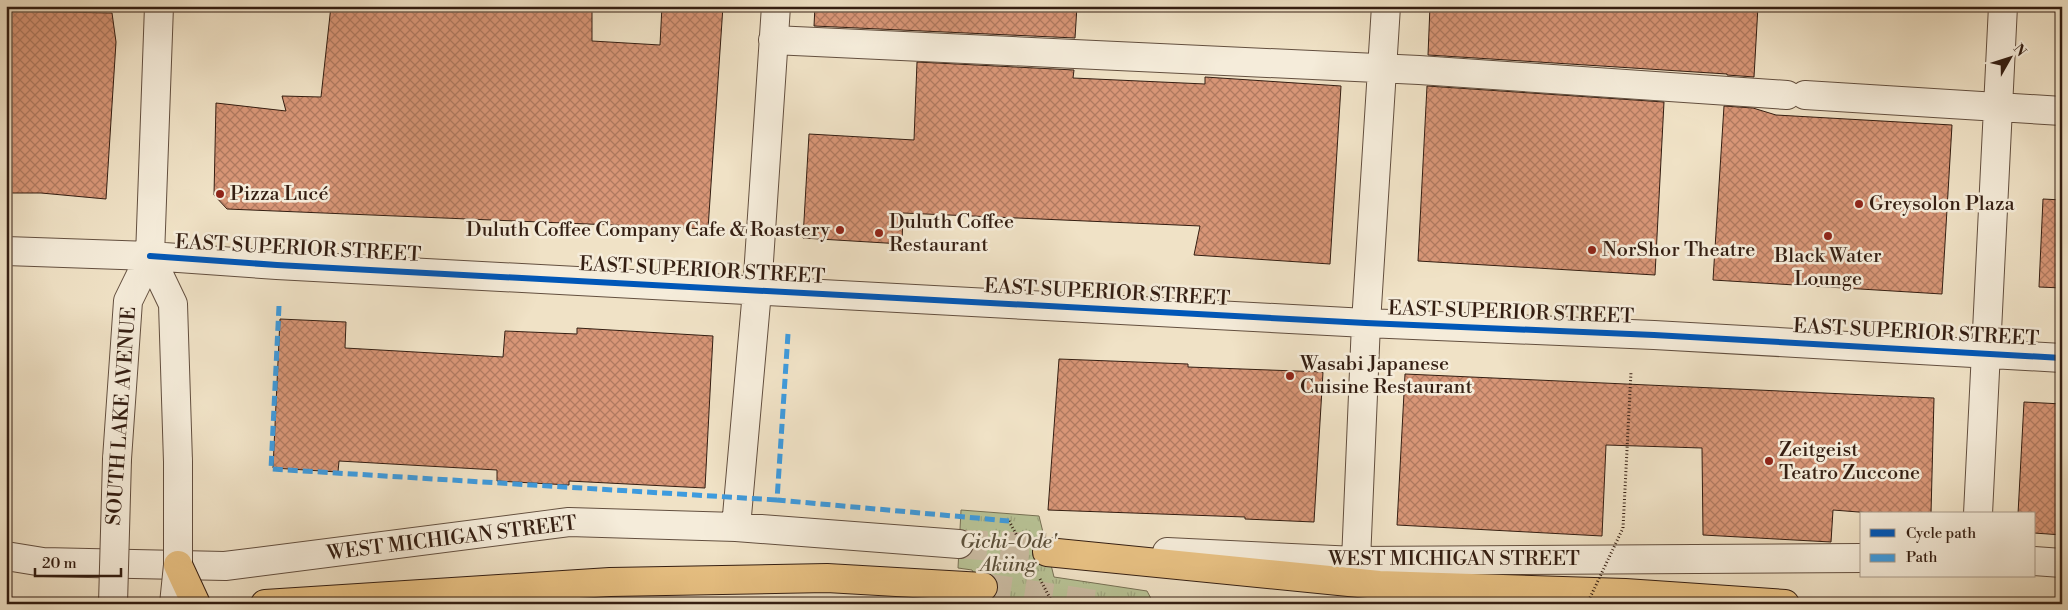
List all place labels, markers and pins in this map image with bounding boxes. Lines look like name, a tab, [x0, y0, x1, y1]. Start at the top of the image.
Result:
place label: Pizza Lucé	[230, 182, 329, 207]
marker: Pizza Lucé	[214, 188, 226, 200]
place label: Greysolon Plaza	[1869, 192, 2015, 217]
marker: Greysolon Plaza	[1853, 198, 1865, 210]
place label: Duluth Coffee Restaurant	[889, 210, 1014, 258]
place label: Duluth Coffee Company Cafe & Roastery	[466, 218, 830, 243]
marker: Duluth Coffee Company Cafe & Roastery	[834, 224, 846, 236]
marker: Duluth Coffee Restaurant	[873, 227, 885, 239]
marker: Black Water Lounge	[1822, 230, 1834, 242]
place label: NorShor Theatre	[1602, 238, 1755, 263]
marker: NorShor Theatre	[1586, 244, 1598, 256]
place label: Black Water Lounge	[1773, 244, 1882, 292]
place label: Wasabi Japanese Cuisine Restaurant	[1299, 352, 1473, 400]
marker: Wasabi Japanese Cuisine Restaurant	[1284, 370, 1296, 382]
place label: Zeitgeist Teatro Zuccone	[1779, 438, 1920, 486]
marker: Zeitgeist Teatro Zuccone	[1763, 455, 1775, 467]

